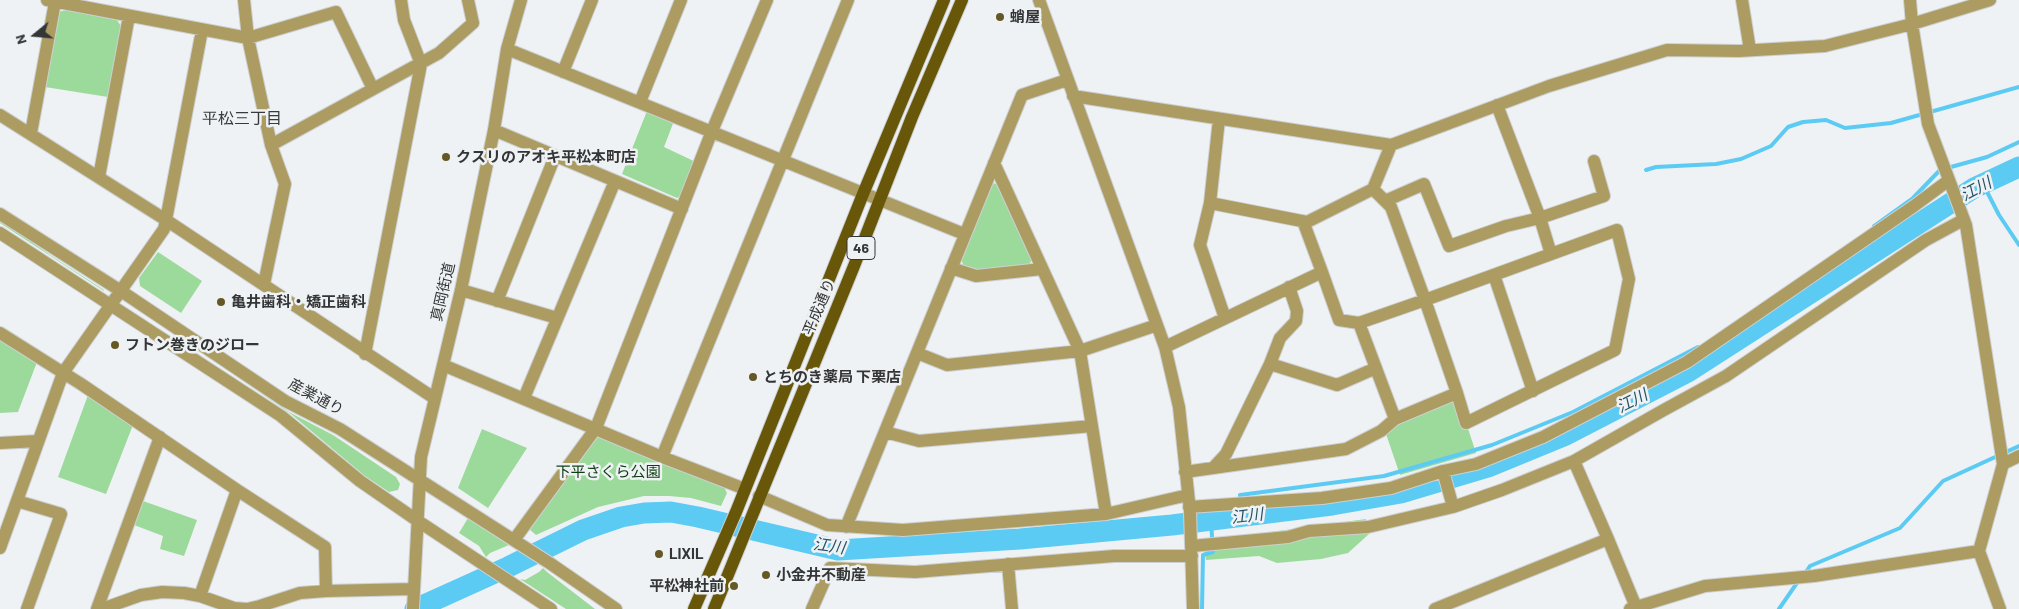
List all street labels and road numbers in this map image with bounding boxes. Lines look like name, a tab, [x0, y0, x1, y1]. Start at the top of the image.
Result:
road number: 46	[847, 237, 875, 260]
street label: 真岡街道	[427, 261, 459, 323]
street label: 平成通り	[799, 276, 839, 338]
street label: 産業通り	[285, 375, 347, 419]

